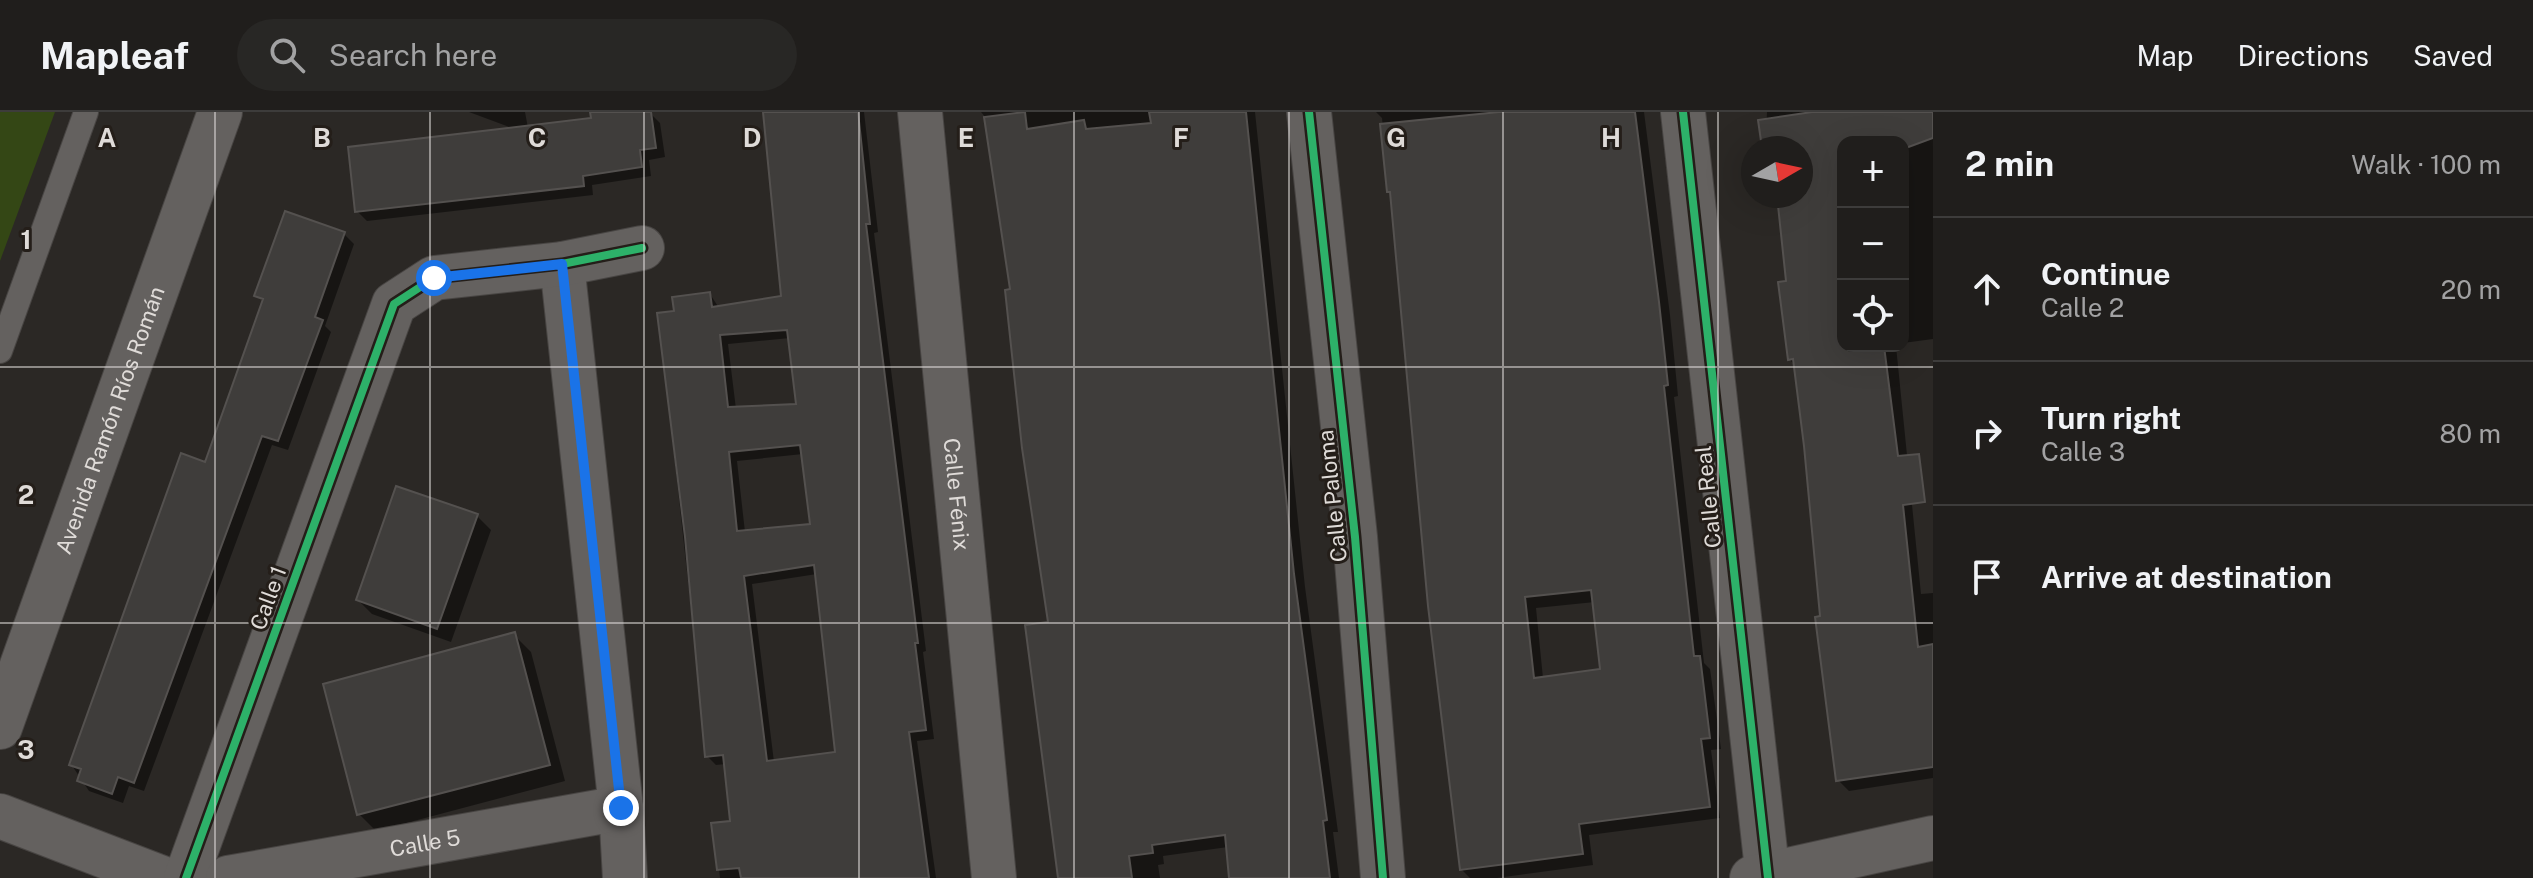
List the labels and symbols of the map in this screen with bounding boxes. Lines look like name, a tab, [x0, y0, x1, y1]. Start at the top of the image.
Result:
text: A	[98, 122, 117, 153]
text: B	[313, 122, 331, 153]
text: C	[528, 122, 546, 153]
text: D	[743, 122, 761, 153]
text: E	[958, 122, 974, 153]
text: F	[1173, 122, 1189, 153]
text: G	[1386, 122, 1406, 153]
text: H	[1601, 122, 1621, 153]
north arrow	[1741, 136, 1813, 208]
text: 1	[20, 224, 32, 255]
route start	[416, 260, 452, 296]
street label: Avenida Ramón Ríos Román	[50, 283, 170, 557]
street label: Calle Paloma	[1312, 429, 1352, 563]
street label: Calle Fénix	[939, 437, 975, 552]
street label: Calle Real	[1690, 444, 1726, 550]
text: 2	[18, 479, 34, 510]
street label: Calle 1	[244, 562, 292, 634]
text: 3	[17, 734, 35, 765]
route end	[603, 790, 639, 826]
street label: Calle 5	[387, 824, 462, 862]

